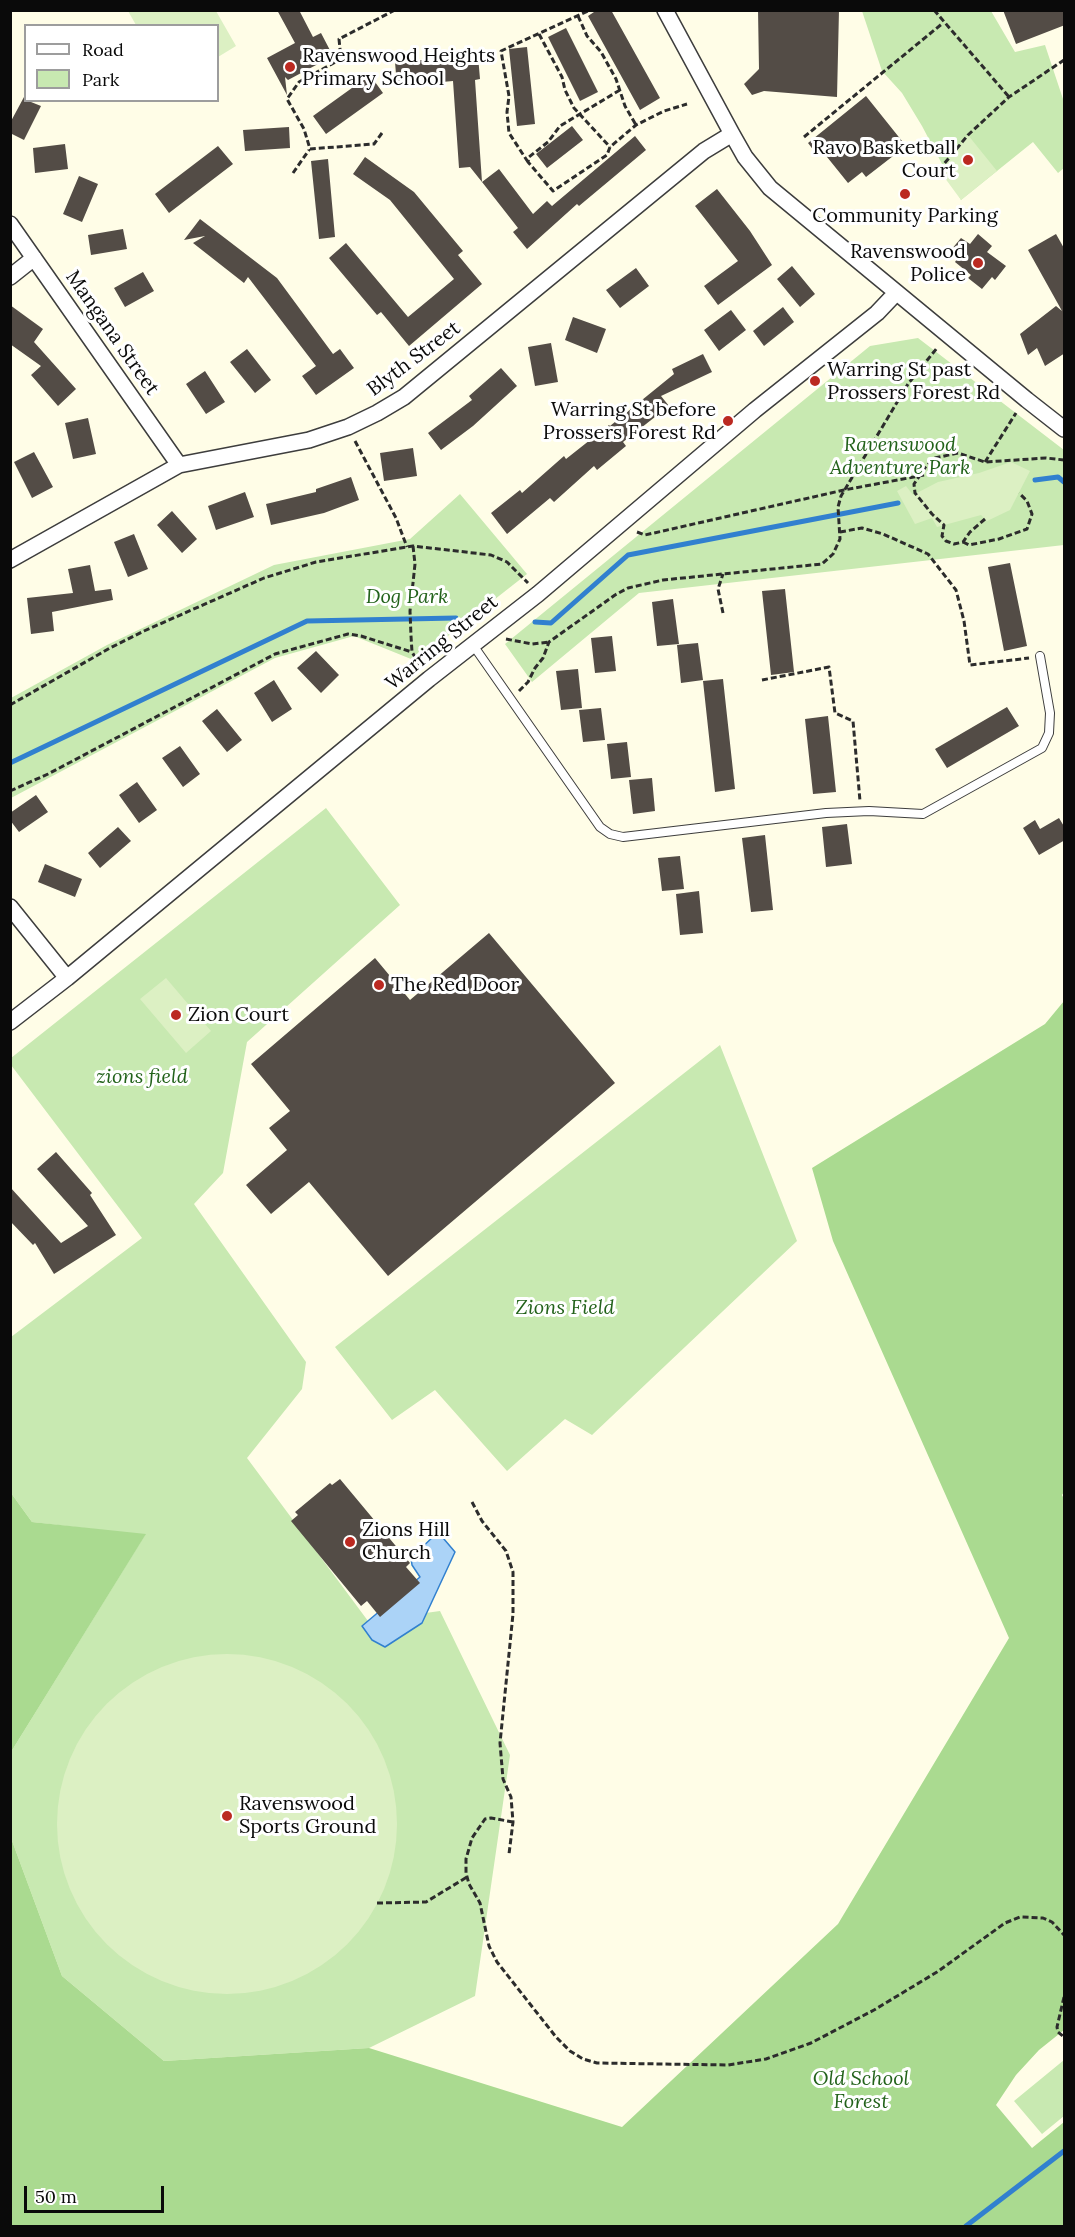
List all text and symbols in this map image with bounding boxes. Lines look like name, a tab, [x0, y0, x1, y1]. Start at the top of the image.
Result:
legend	[24, 24, 219, 102]
text: Road	[82, 38, 124, 61]
place label: Ravenswood Heights Primary School	[302, 44, 495, 91]
marker: Ravenswood Heights Primary School	[283, 60, 297, 74]
text: Park	[82, 68, 119, 91]
place label: Ravo Basketball Court	[813, 136, 956, 183]
marker: Ravo Basketball Court	[961, 153, 975, 167]
marker: Community Parking	[898, 187, 912, 201]
place label: Community Parking	[812, 204, 998, 228]
place label: Ravenswood Police	[850, 240, 966, 287]
marker: Ravenswood Police	[971, 256, 985, 270]
street label: Mangana Street	[60, 266, 164, 400]
street label: Blyth Street	[363, 316, 465, 402]
place label: Warring St past Prossers Forest Rd	[827, 358, 1000, 405]
marker: Warring St past Prossers Forest Rd	[808, 374, 822, 388]
place label: Warring St before Prossers Forest Rd	[543, 398, 716, 445]
marker: Warring St before Prossers Forest Rd	[721, 414, 735, 428]
park label: Ravenswood Adventure Park	[830, 433, 970, 480]
park label: Dog Park	[366, 585, 448, 609]
street label: Warring Street	[381, 590, 503, 696]
place label: The Red Door	[391, 973, 519, 997]
marker: The Red Door	[372, 978, 386, 992]
place label: Zion Court	[188, 1003, 289, 1027]
marker: Zion Court	[169, 1008, 183, 1022]
park label: zions field	[96, 1065, 188, 1089]
park label: Zions Field	[515, 1296, 615, 1320]
place label: Zions Hill Church	[362, 1518, 450, 1565]
marker: Zions Hill Church	[343, 1535, 357, 1549]
place label: Ravenswood Sports Ground	[239, 1792, 376, 1839]
marker: Ravenswood Sports Ground	[220, 1809, 234, 1823]
park label: Old School Forest	[813, 2067, 909, 2114]
scale bar	[27, 2174, 166, 2212]
text: 50 m	[35, 2185, 77, 2208]

